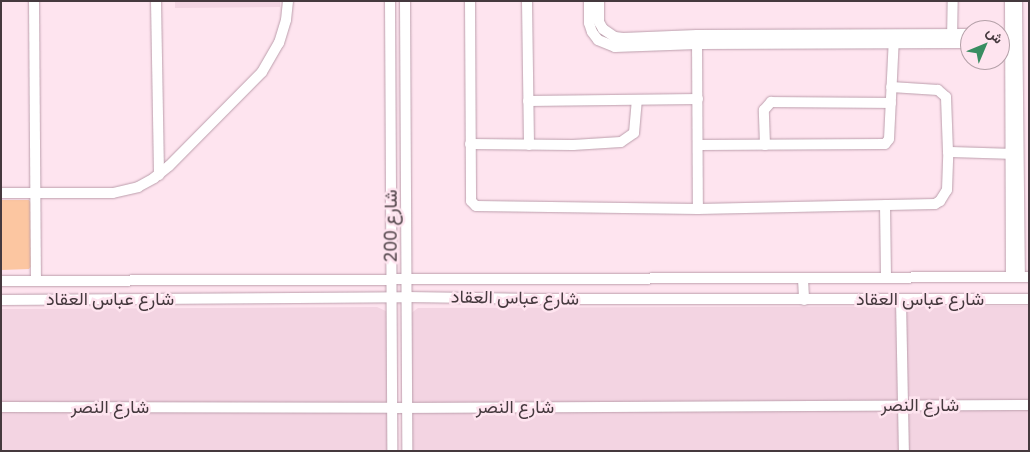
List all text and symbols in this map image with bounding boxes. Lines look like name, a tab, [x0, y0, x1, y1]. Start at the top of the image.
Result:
north arrow	[960, 20, 1010, 70]
text: ش	[983, 23, 1007, 47]
street label: شارع 200	[380, 190, 402, 262]
street label: شارع عباس العقاد	[451, 286, 579, 310]
street label: شارع عباس العقاد	[46, 288, 174, 310]
street label: شارع عباس العقاد	[856, 288, 984, 310]
street label: شارع النصر	[881, 394, 959, 416]
street label: شارع النصر	[71, 396, 149, 418]
street label: شارع النصر	[476, 396, 554, 418]

